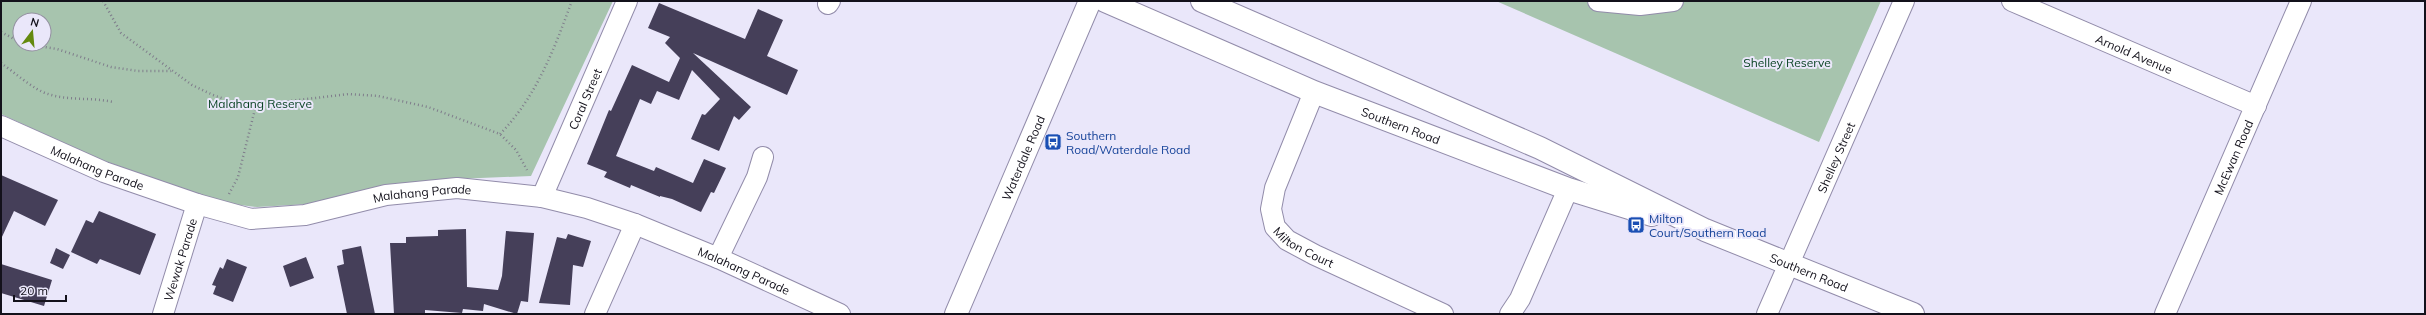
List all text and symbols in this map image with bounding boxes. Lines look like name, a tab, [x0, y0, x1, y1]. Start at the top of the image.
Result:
north arrow	[12, 12, 52, 52]
text: N	[29, 15, 41, 30]
street label: Arnold Avenue	[2093, 30, 2175, 77]
park label: Shelley Reserve	[1743, 55, 1831, 70]
street label: Coral Street	[565, 66, 604, 132]
park label: Malahang Reserve	[208, 96, 312, 111]
street label: Southern Road	[1359, 103, 1442, 147]
street label: Waterdale Road	[998, 113, 1048, 203]
street label: McEwan Road	[2210, 117, 2256, 197]
street label: Shelley Street	[1813, 120, 1858, 195]
place label: Southern Road/Waterdale Road	[1066, 128, 1190, 157]
bus stop icon: Southern Road/Waterdale Road	[1043, 132, 1063, 152]
street label: Malahang Parade	[49, 142, 146, 193]
street label: Malahang Parade	[371, 180, 472, 205]
place label: Milton Court/Southern Road	[1649, 211, 1766, 240]
bus stop icon: Milton Court/Southern Road	[1626, 215, 1646, 235]
street label: Wewak Parade	[160, 216, 200, 303]
street label: Milton Court	[1271, 223, 1336, 270]
street label: Malahang Parade	[696, 243, 792, 298]
street label: Southern Road	[1768, 249, 1850, 295]
scale bar	[14, 277, 66, 303]
text: 20 m	[20, 283, 48, 298]

